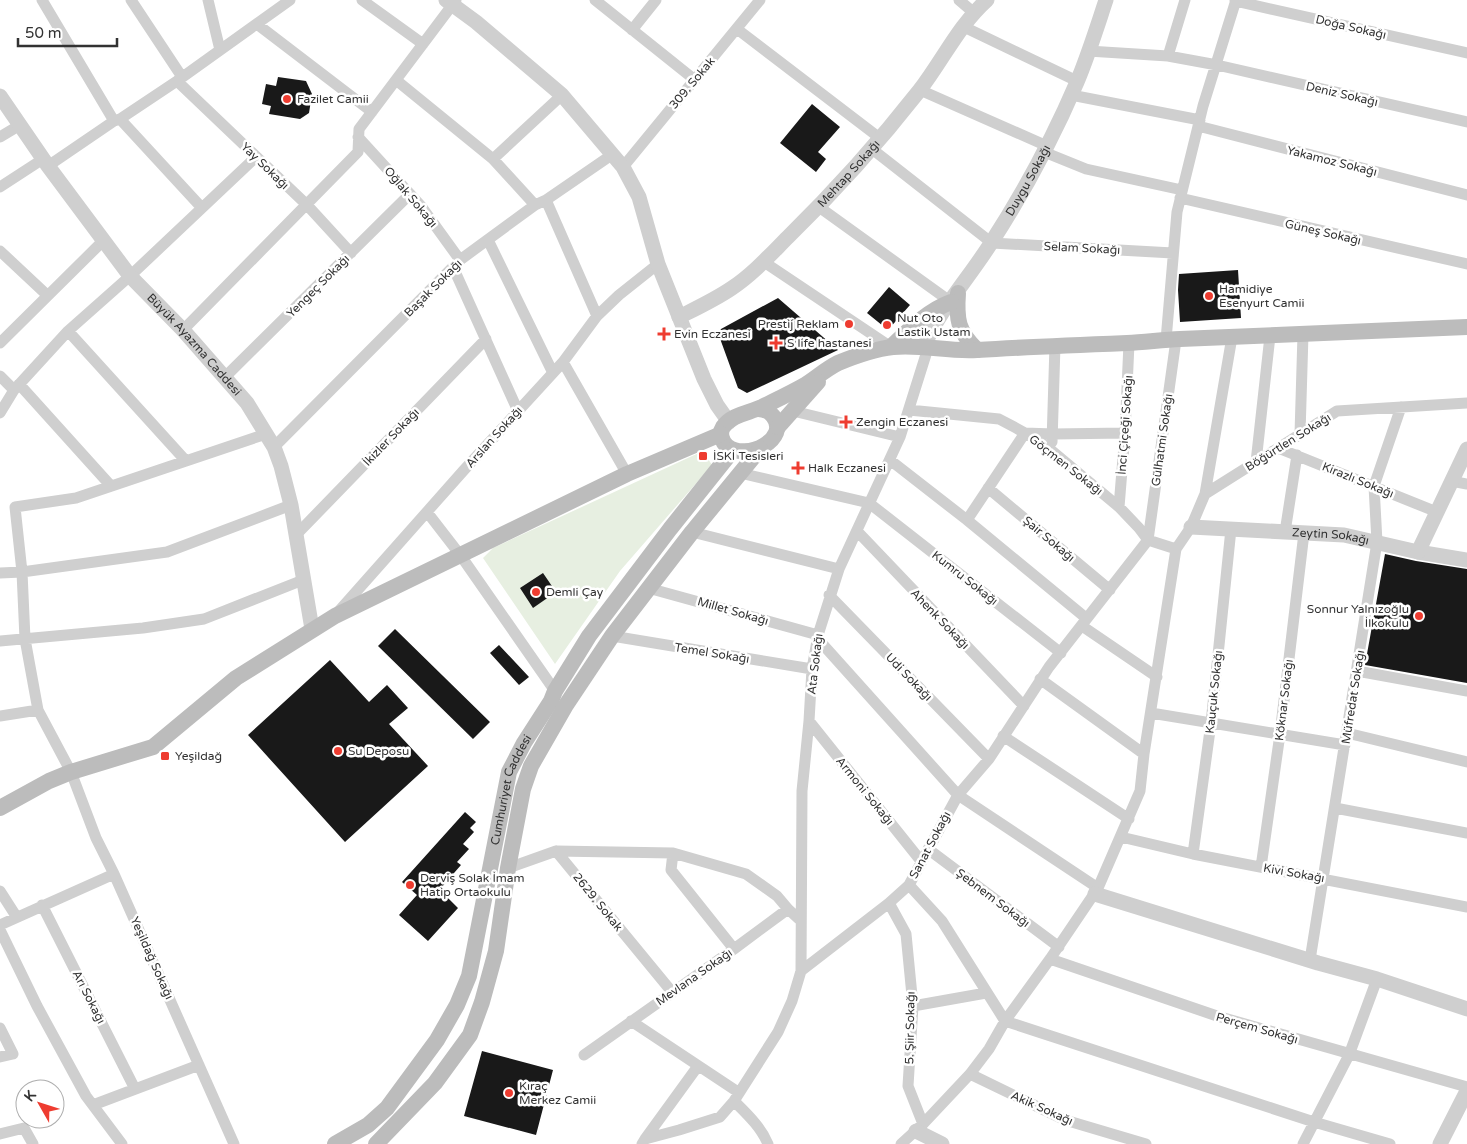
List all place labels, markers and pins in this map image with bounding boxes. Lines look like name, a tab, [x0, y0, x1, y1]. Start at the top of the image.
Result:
place label: Fazilet Camii	[297, 92, 369, 106]
marker: Fazilet Camii	[281, 93, 293, 105]
place label: Hamidiye Esenyurt Camii	[1219, 282, 1304, 310]
marker: Hamidiye Esenyurt Camii	[1203, 290, 1215, 302]
place label: Nut Oto Lastik Ustam	[897, 311, 971, 339]
place label: Prestij Reklam	[758, 317, 839, 331]
marker: Prestij Reklam	[843, 318, 855, 330]
marker: Nut Oto Lastik Ustam	[881, 319, 893, 331]
place label: Evin Eczanesi	[674, 327, 751, 341]
marker: Evin Eczanesi	[658, 328, 670, 340]
marker: S life hastanesi	[769, 336, 783, 350]
place label: S life hastanesi	[787, 336, 872, 350]
place label: Zengin Eczanesi	[856, 415, 948, 429]
marker: Zengin Eczanesi	[840, 416, 852, 428]
place label: İSKİ Tesisleri	[713, 449, 784, 463]
marker: İSKİ Tesisleri	[697, 450, 709, 462]
place label: Halk Eczanesi	[808, 461, 886, 475]
marker: Halk Eczanesi	[792, 462, 804, 474]
place label: Demli Çay	[546, 585, 604, 599]
marker: Demli Çay	[530, 586, 542, 598]
place label: Sonnur Yalnızoğlu İlkokulu	[1307, 602, 1409, 630]
marker: Sonnur Yalnızoğlu İlkokulu	[1413, 610, 1425, 622]
place label: Su Deposu	[348, 744, 409, 758]
marker: Su Deposu	[332, 745, 344, 757]
place label: Yeşildağ	[175, 749, 222, 763]
marker: Yeşildağ	[159, 750, 171, 762]
place label: Derviş Solak İmam Hatip Ortaokulu	[420, 871, 525, 899]
marker: Derviş Solak İmam Hatip Ortaokulu	[404, 879, 416, 891]
place label: Kıraç Merkez Camii	[519, 1079, 596, 1107]
marker: Kıraç Merkez Camii	[503, 1087, 515, 1099]

